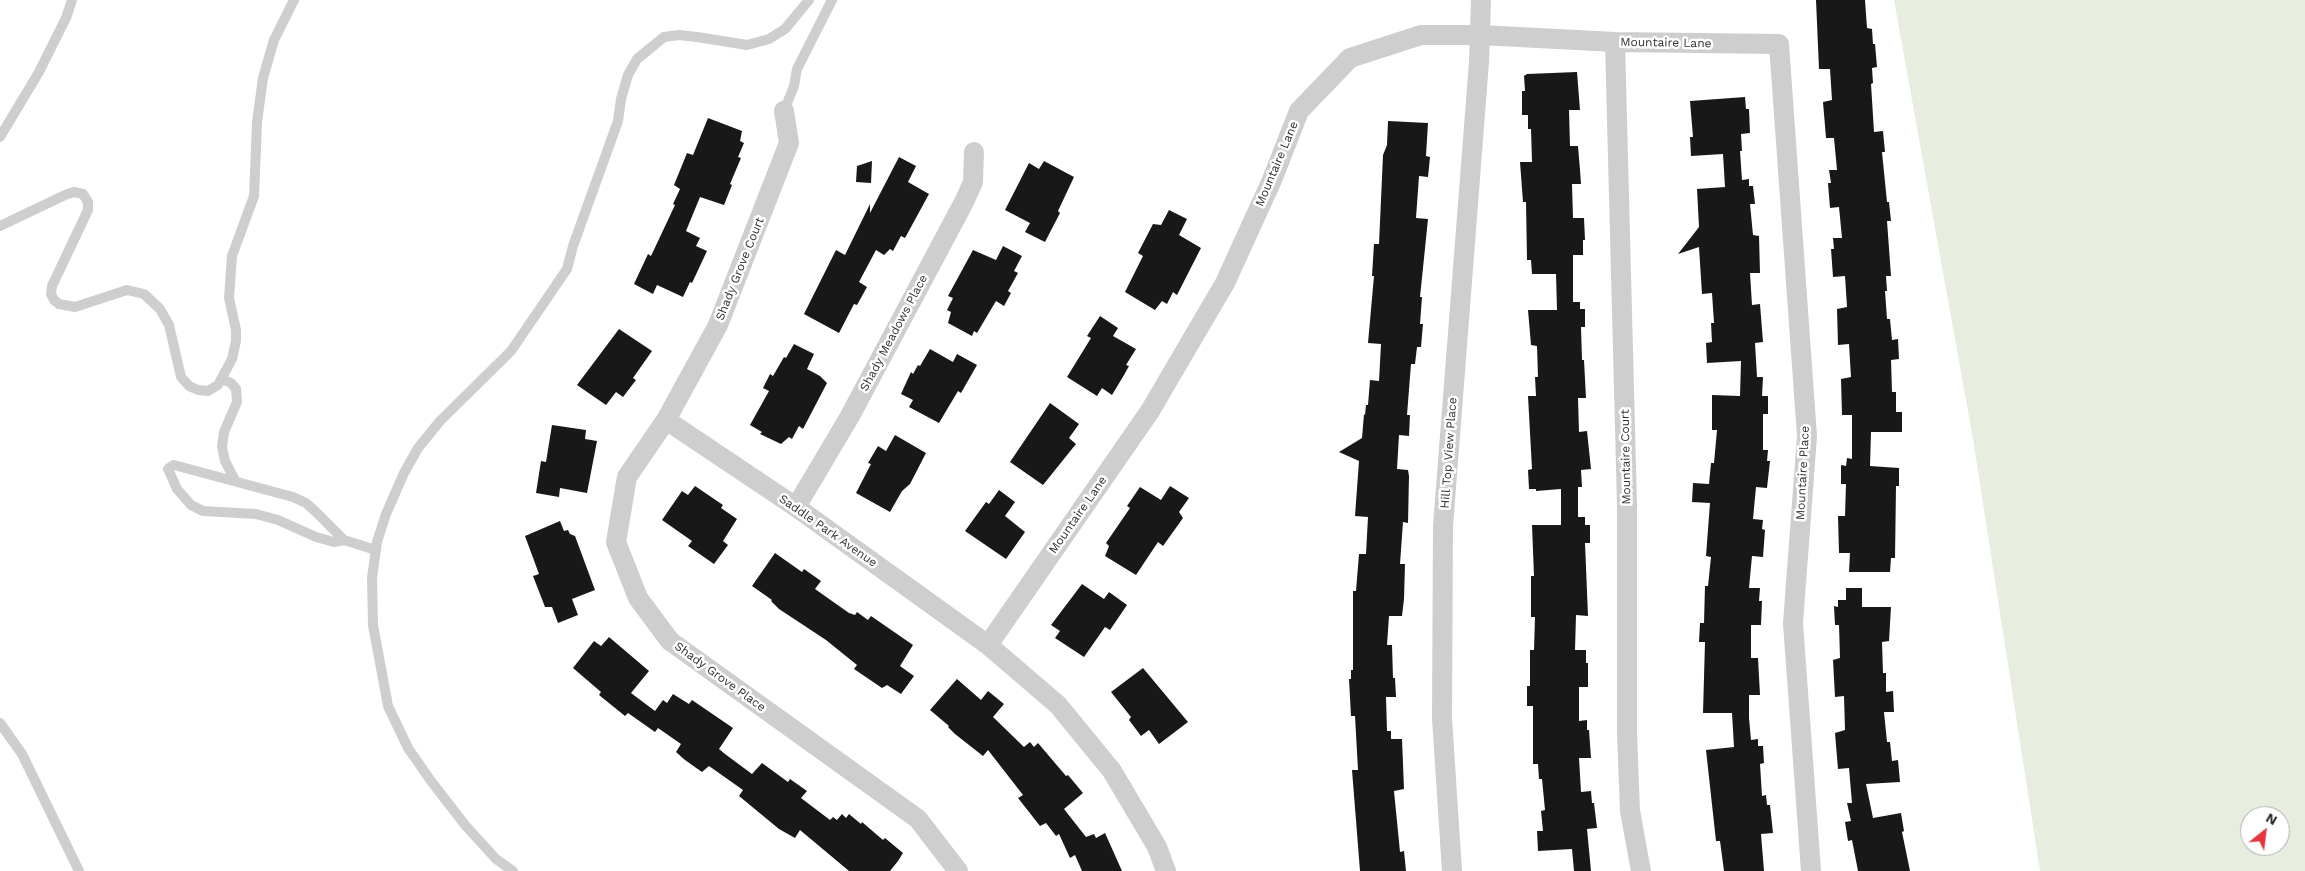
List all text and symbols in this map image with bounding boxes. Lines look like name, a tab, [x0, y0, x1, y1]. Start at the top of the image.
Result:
street label: Mountaire Lane	[1620, 35, 1712, 51]
street label: Mountaire Lane	[1253, 119, 1301, 209]
street label: Shady Grove Court	[713, 215, 767, 323]
street label: Shady Meadows Place	[857, 272, 931, 394]
street label: Hill Top View Place	[1438, 397, 1460, 509]
street label: Mountaire Court	[1618, 409, 1634, 505]
street label: Mountaire Place	[1793, 426, 1813, 520]
street label: Mountaire Lane	[1046, 474, 1110, 556]
street label: Saddle Park Avenue	[776, 492, 880, 570]
street label: Shady Grove Place	[672, 639, 768, 715]
north arrow	[2240, 806, 2290, 856]
text: N	[2263, 809, 2280, 828]

